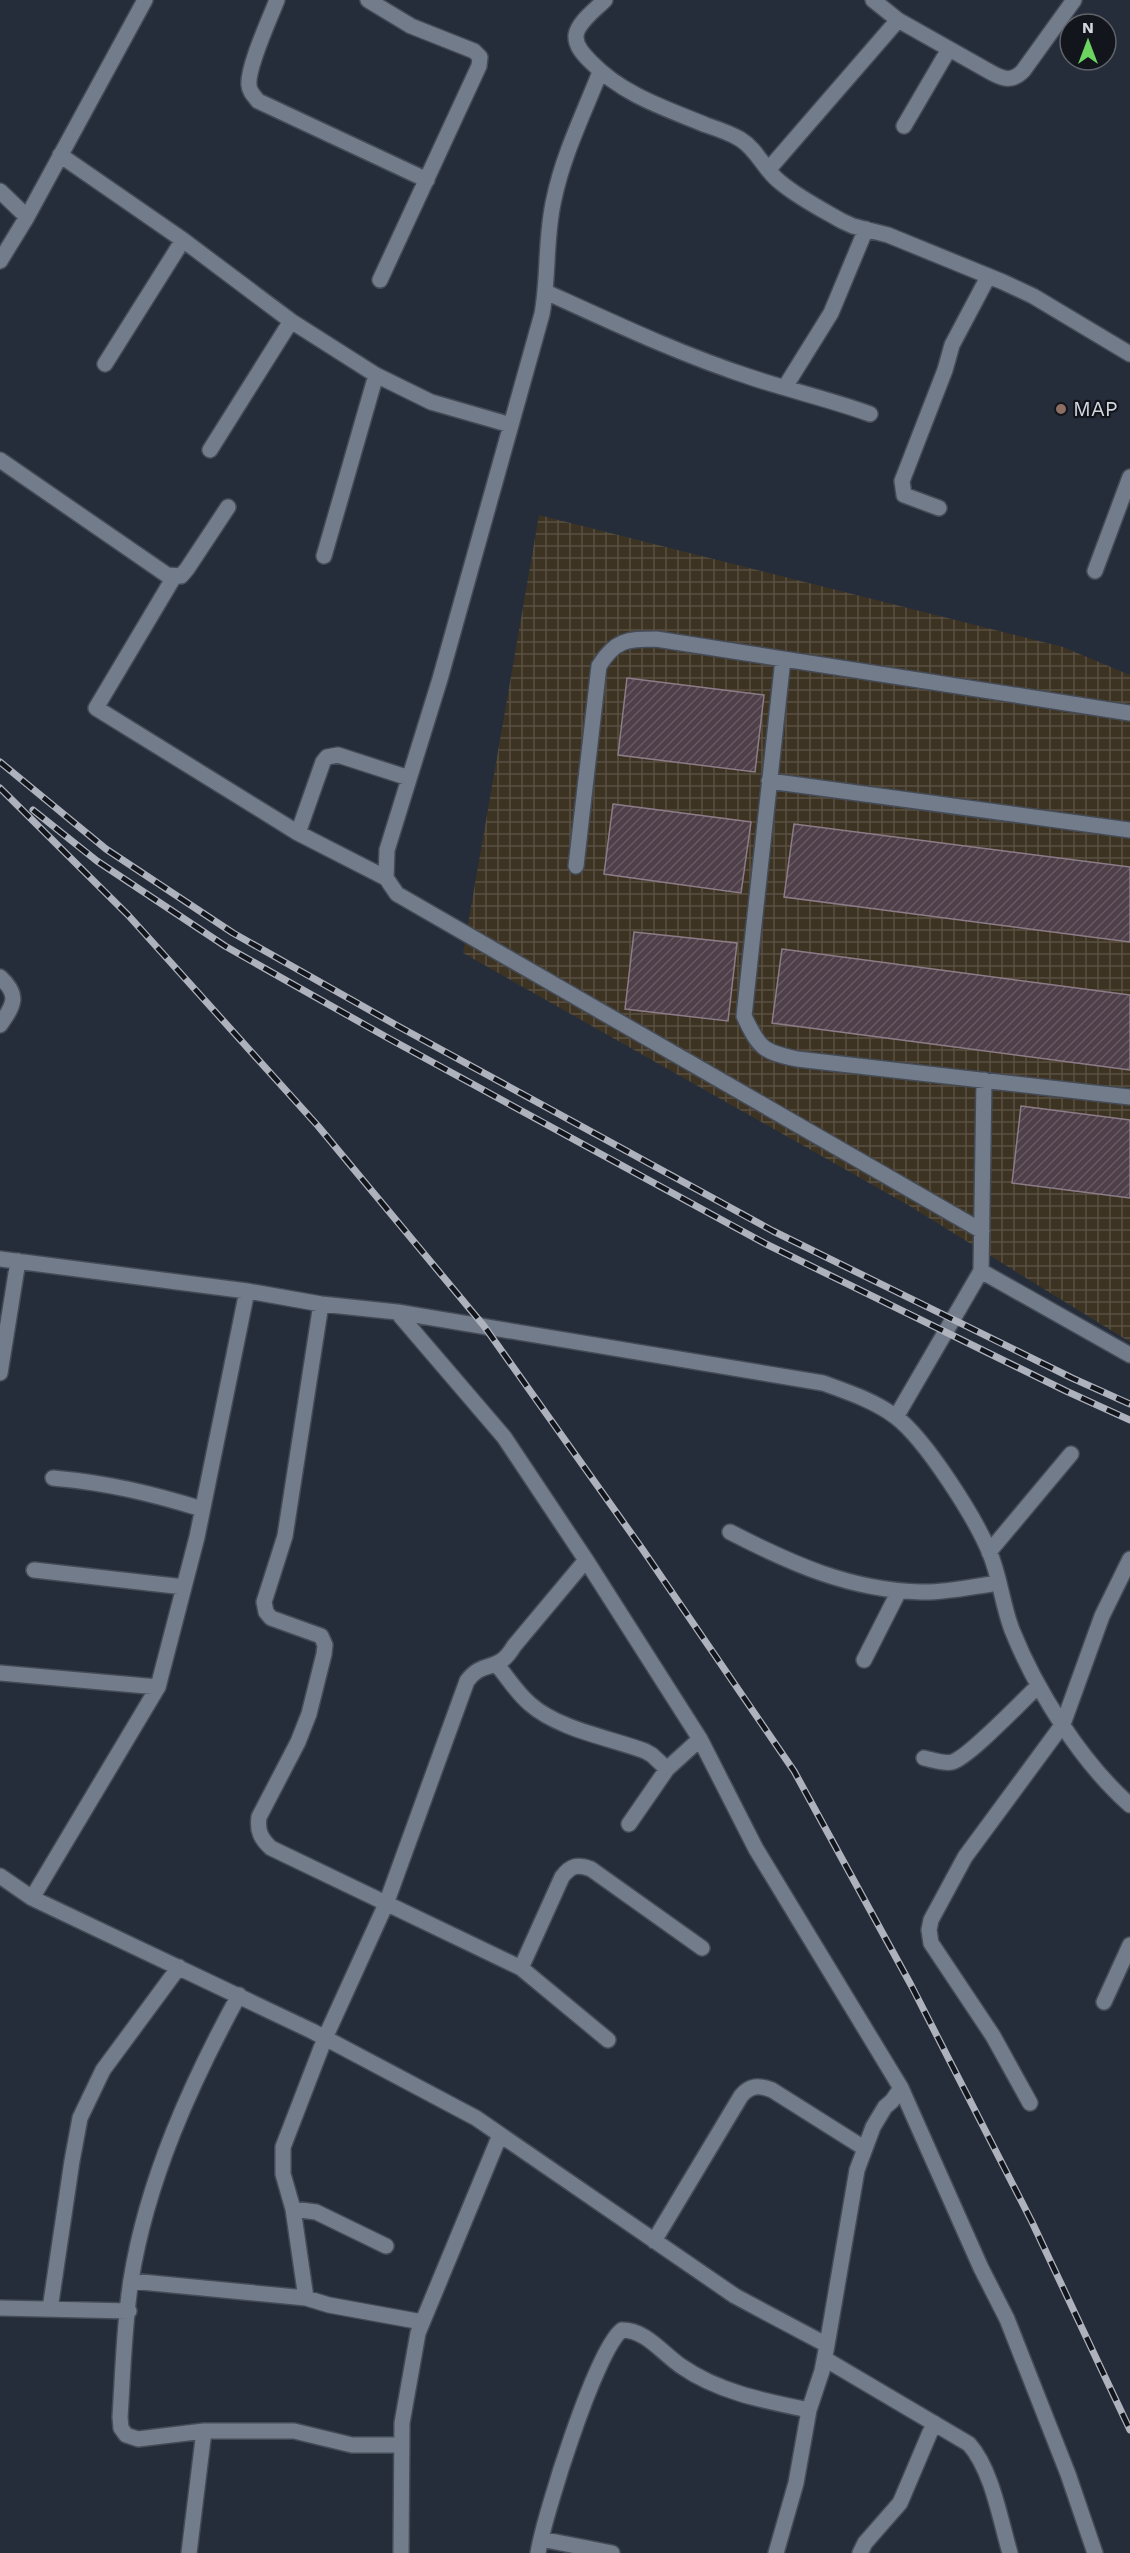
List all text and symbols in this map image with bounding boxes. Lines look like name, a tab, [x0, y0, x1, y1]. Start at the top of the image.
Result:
north arrow	[1058, 12, 1118, 72]
text: N	[1082, 18, 1094, 37]
place label: MAP	[1073, 396, 1118, 421]
marker: MAP	[1054, 402, 1068, 416]

